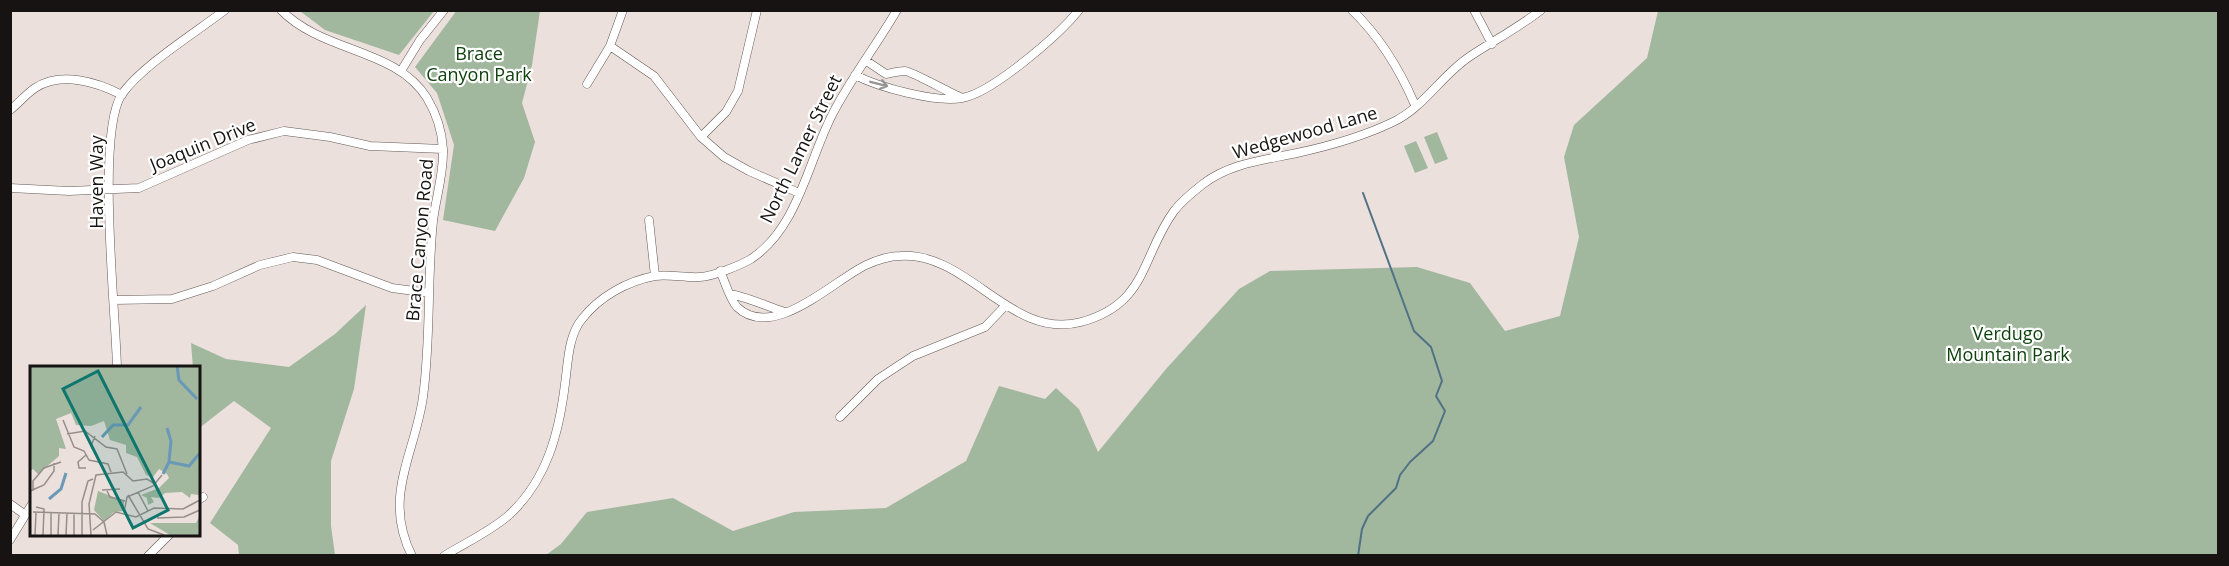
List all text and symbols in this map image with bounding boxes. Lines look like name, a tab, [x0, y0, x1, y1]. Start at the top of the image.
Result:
park label: Brace Canyon Park	[426, 41, 532, 86]
street label: North Lamer Street	[754, 70, 846, 227]
one-way arrow	[869, 78, 888, 90]
street label: Wedgewood Lane	[1230, 100, 1380, 164]
street label: Joaquin Drive	[144, 112, 259, 177]
street label: Haven Way	[84, 134, 108, 229]
street label: Brace Canyon Road	[400, 158, 438, 322]
park label: Verdugo Mountain Park	[1946, 321, 2070, 366]
inset map	[30, 366, 200, 536]

